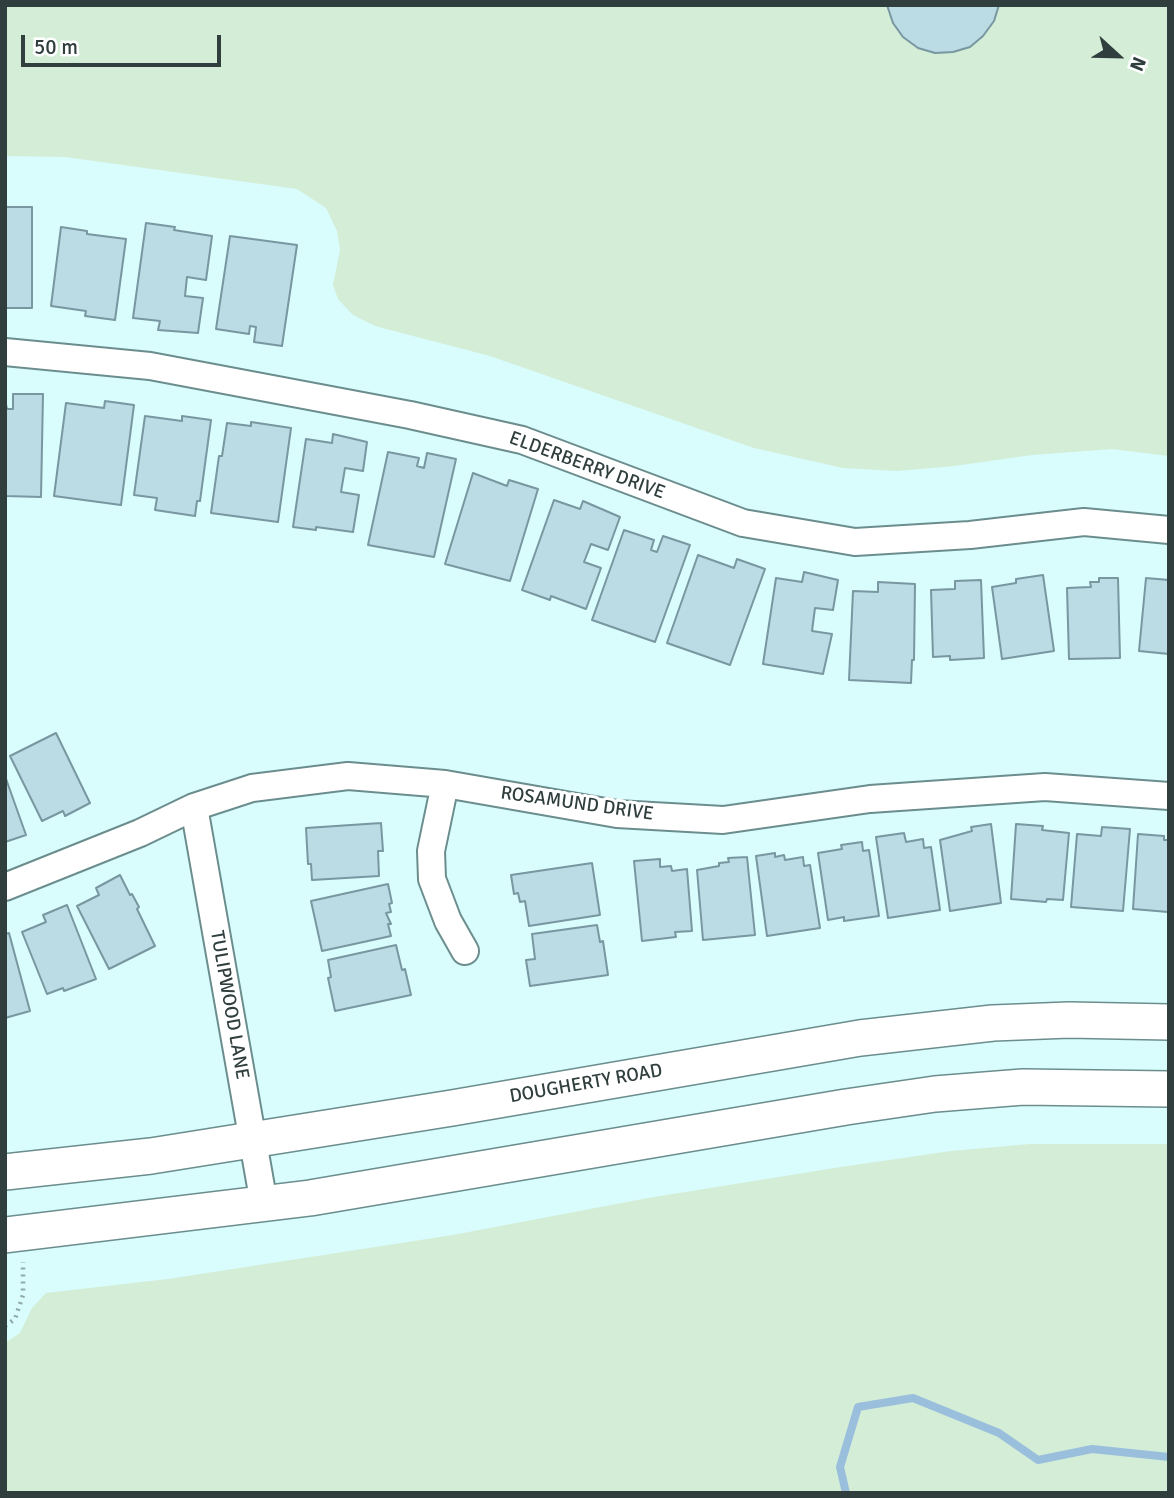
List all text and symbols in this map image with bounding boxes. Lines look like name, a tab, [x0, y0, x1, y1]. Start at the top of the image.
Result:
scale bar	[24, 21, 224, 65]
north arrow	[1083, 21, 1153, 91]
text: 50 m	[34, 34, 78, 60]
text: N	[1124, 53, 1151, 74]
street label: ELDERBERRY DRIVE	[506, 427, 668, 505]
street label: ROSAMUND DRIVE	[499, 782, 655, 826]
street label: TULIPWOOD LANE	[205, 929, 253, 1081]
street label: DOUGHERTY ROAD	[508, 1059, 664, 1109]

